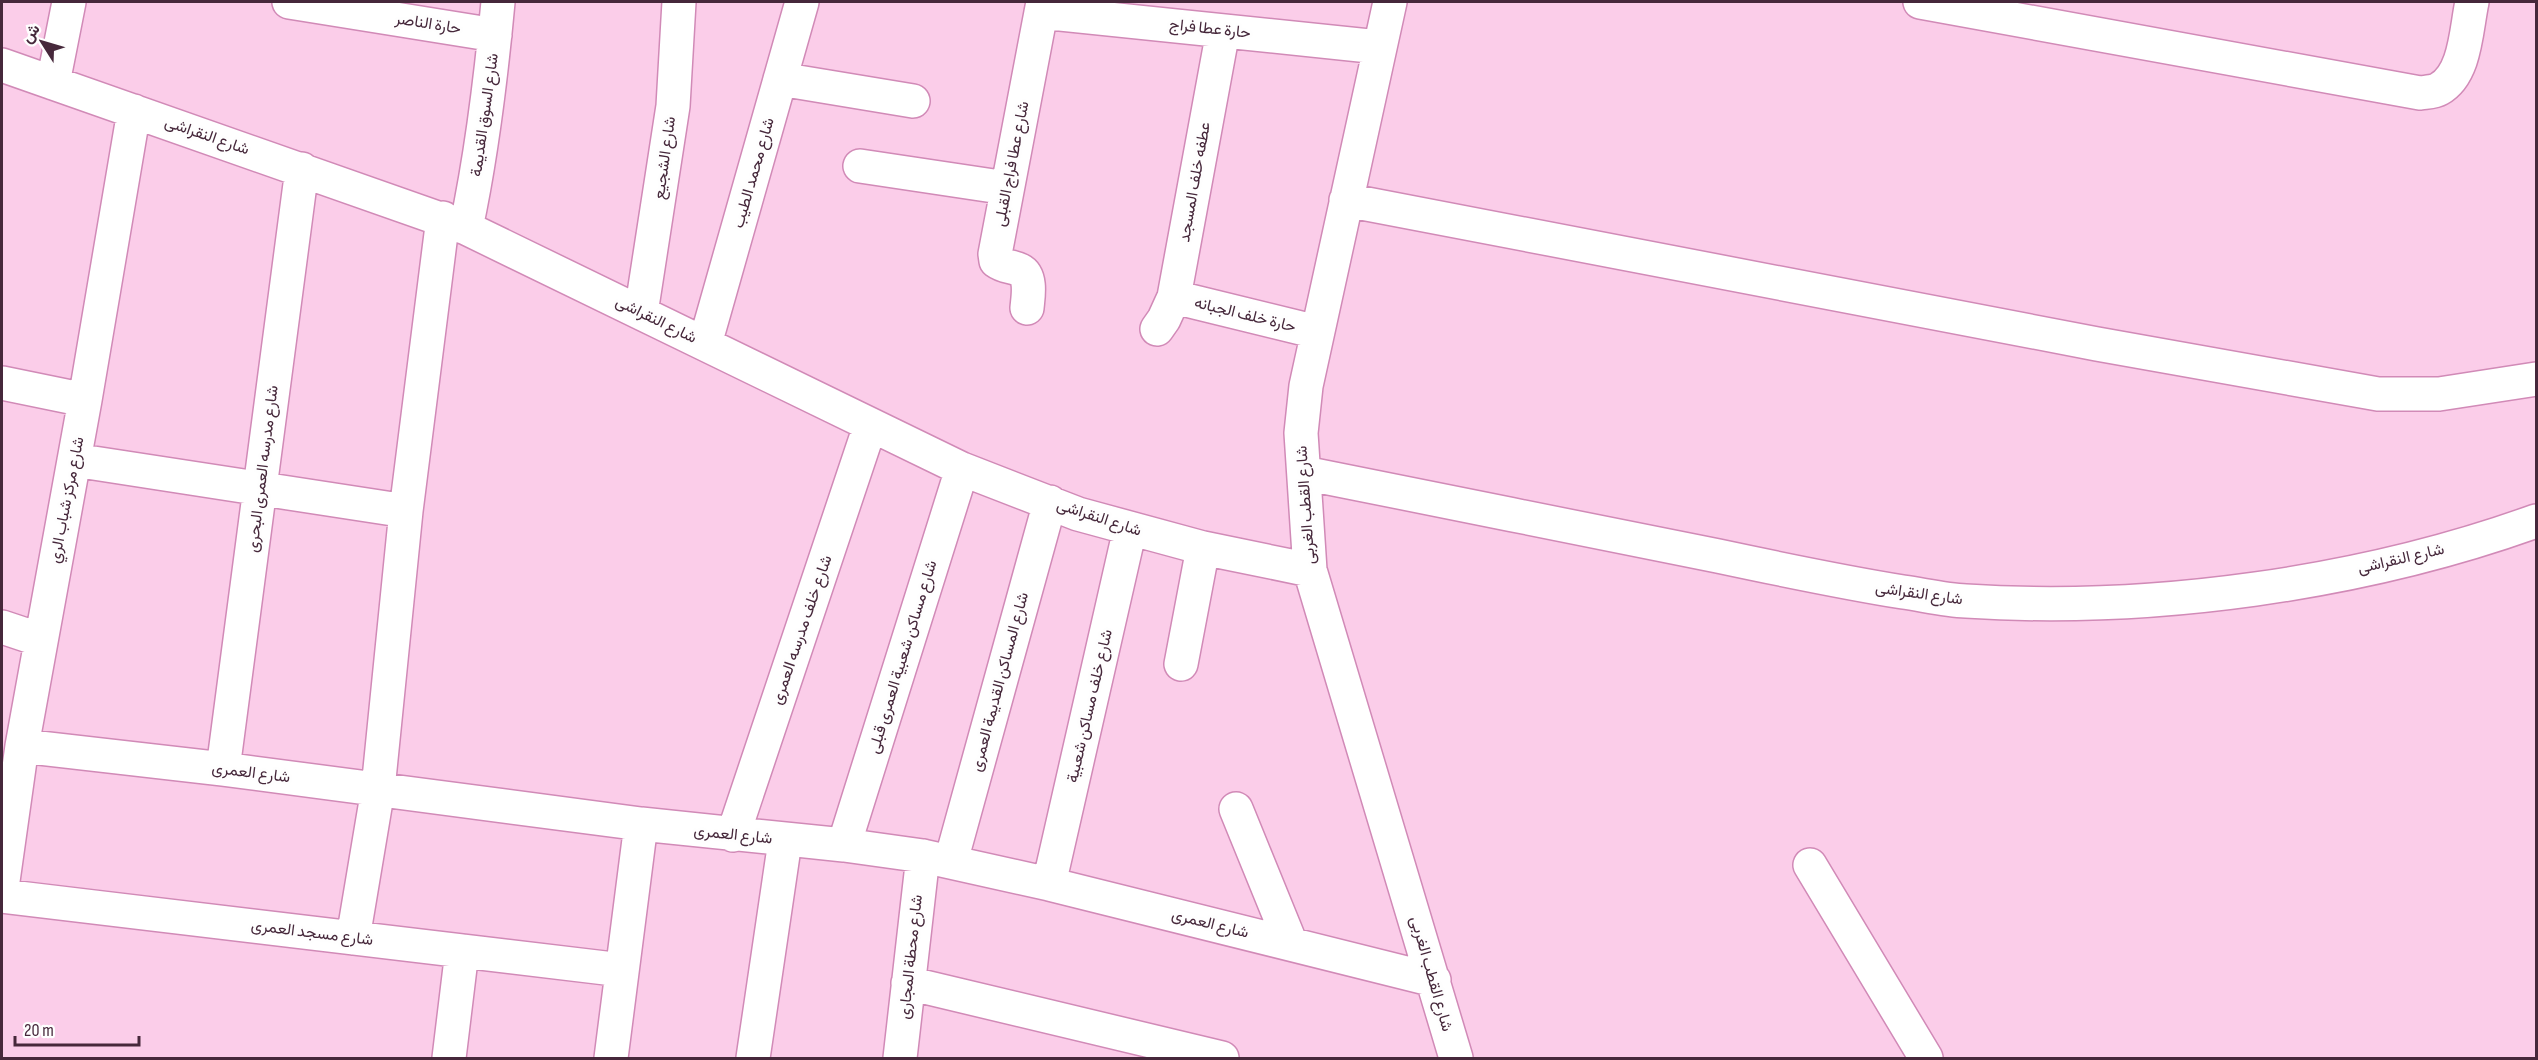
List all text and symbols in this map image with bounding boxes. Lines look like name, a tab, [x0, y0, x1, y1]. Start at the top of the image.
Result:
street label: حارة الناصر	[393, 9, 463, 39]
north arrow	[12, 12, 72, 72]
street label: حارة عطا فراج	[1168, 15, 1252, 44]
text: ش	[18, 20, 45, 47]
street label: شارع السوق القديمة	[467, 52, 504, 178]
street label: شارع عطا فراج القبلى	[991, 100, 1034, 228]
street label: شارع النقراشى	[162, 113, 252, 160]
street label: شارع الشجيع	[650, 115, 681, 201]
street label: شارع محمد الطيب	[729, 115, 780, 231]
street label: عطفه خلف المسجد	[1175, 120, 1215, 244]
street label: شارع النقراشى	[612, 292, 700, 349]
street label: حارة خلف الجبانه	[1192, 293, 1298, 337]
street label: شارع مدرسه العمرى البحرى	[243, 384, 284, 554]
street label: شارع مركز شباب الري	[45, 435, 92, 565]
street label: شارع القطب الغربى	[1292, 445, 1321, 565]
street label: شارع النقراشى	[1054, 495, 1144, 542]
street label: شارع النقراشى	[2356, 540, 2446, 579]
street label: شارع خلف مدرسه العمرى	[767, 553, 837, 708]
street label: شارع مساكن شعبية العمرى قبلى	[865, 558, 942, 756]
street label: شارع النقراشى	[1874, 578, 1964, 611]
street label: شارع المساكن القديمة العمرى	[967, 590, 1034, 774]
street label: شارع خلف مساكن شعبية	[1063, 627, 1118, 785]
street label: شارع العمرى	[211, 759, 291, 788]
street label: شارع العمرى	[693, 821, 773, 850]
street label: شارع محطة المجارى	[895, 894, 928, 1020]
street label: شارع العمرى	[1169, 905, 1251, 944]
street label: شارع القطب الغربى	[1404, 914, 1457, 1034]
street label: شارع مسجد العمرى	[250, 916, 374, 951]
scale bar	[15, 1009, 140, 1047]
text: 20 m	[24, 1020, 54, 1041]

